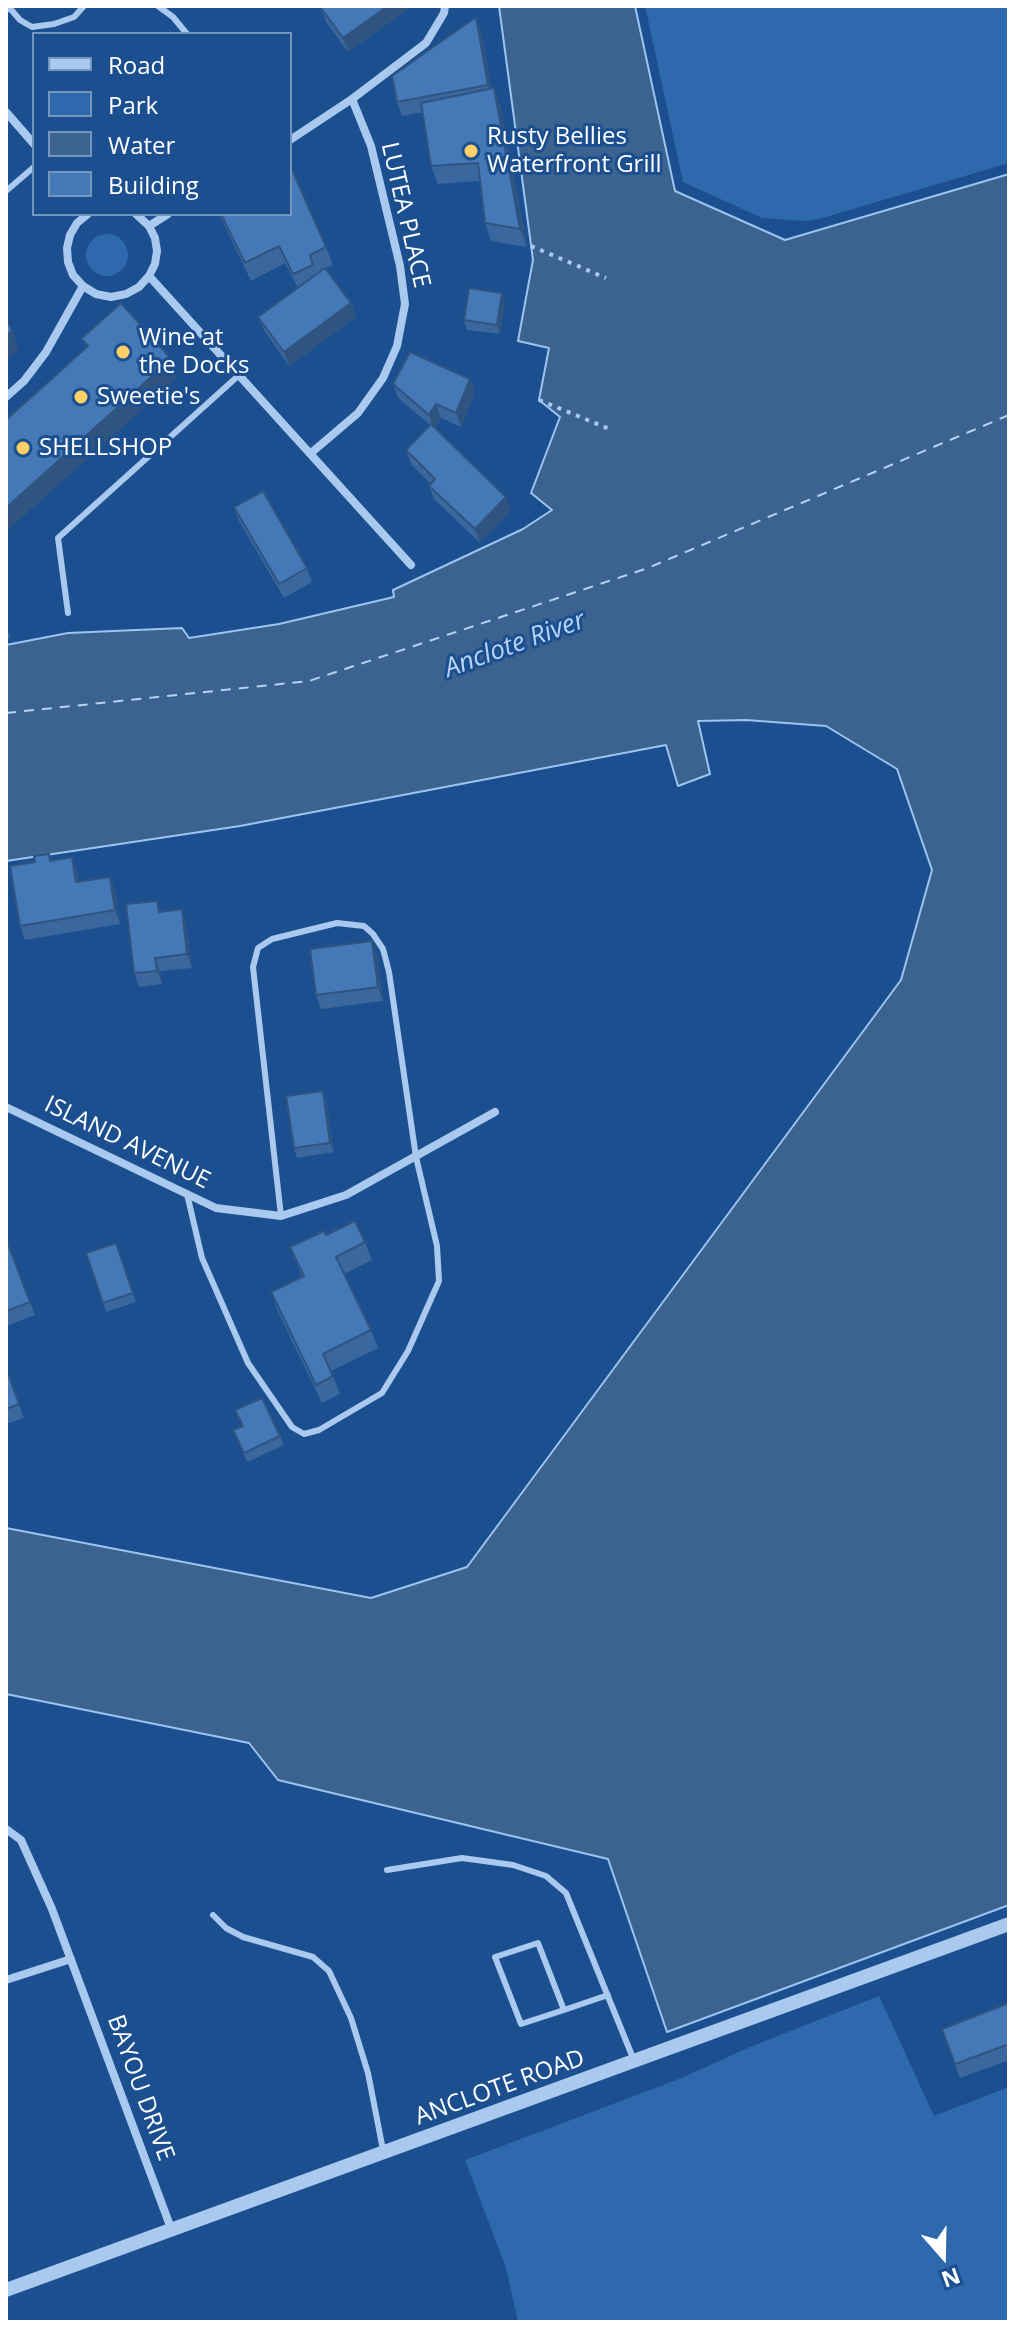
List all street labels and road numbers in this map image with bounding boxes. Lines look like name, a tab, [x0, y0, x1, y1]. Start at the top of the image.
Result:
street label: LUTEA PLACE	[374, 139, 436, 291]
street label: ISLAND AVENUE	[39, 1090, 215, 1196]
street label: BAYOU DRIVE	[100, 2011, 180, 2165]
street label: ANCLOTE ROAD	[411, 2044, 589, 2132]

